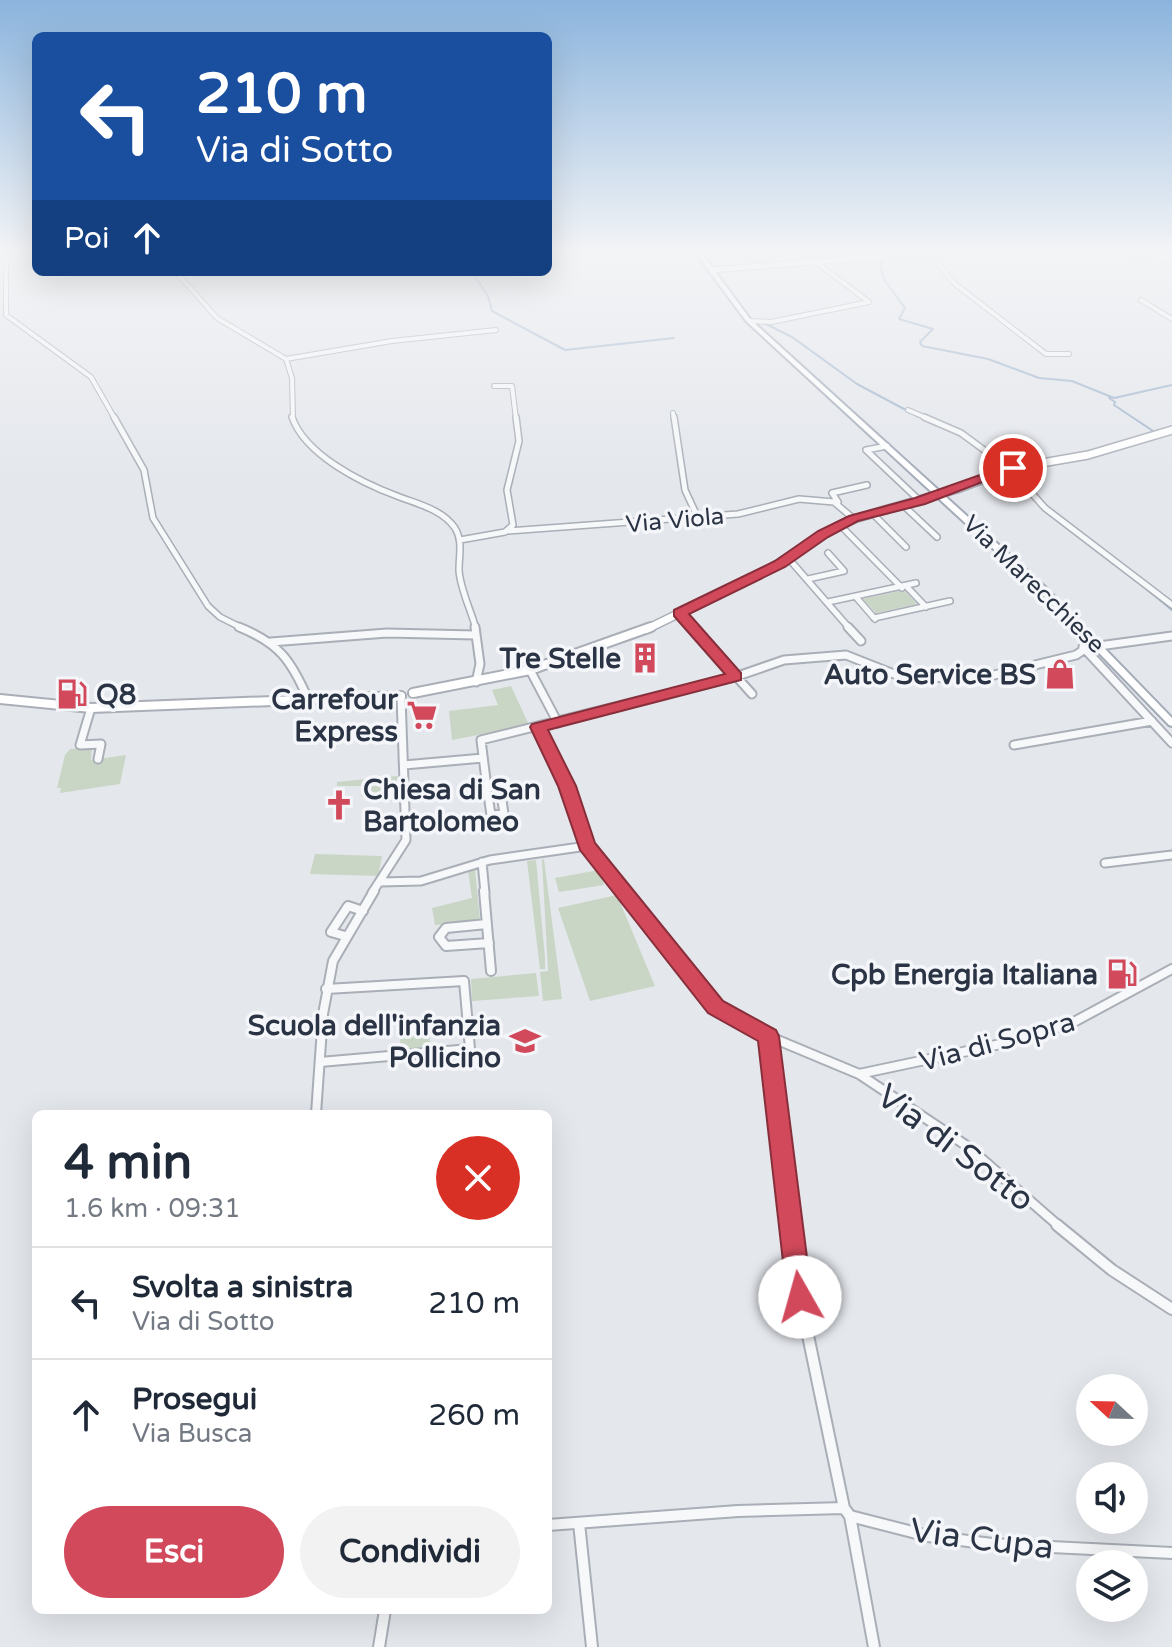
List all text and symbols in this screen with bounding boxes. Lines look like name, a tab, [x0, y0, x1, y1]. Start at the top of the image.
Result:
text: 210 m	[196, 61, 367, 128]
icon: left	[64, 64, 168, 168]
text: Via di Sotto	[196, 129, 393, 172]
icon: ahead	[125, 216, 169, 260]
text: Poi	[64, 220, 109, 257]
pin	[979, 434, 1047, 502]
icon: arrive	[991, 446, 1035, 490]
street label: Via Viola	[625, 502, 725, 539]
street label: Via Marecchiese	[957, 509, 1111, 659]
building icon: Tre Stelle	[628, 641, 662, 675]
place label: Tre Stelle	[498, 642, 621, 676]
shop icon: Auto Service BS	[1043, 657, 1077, 691]
place label: Auto Service BS	[823, 658, 1036, 692]
fuel station icon: Q8	[55, 677, 89, 711]
place label: Q8	[96, 678, 136, 712]
place label: Carrefour Express	[271, 683, 399, 749]
supermarket icon: Carrefour Express	[405, 698, 439, 732]
place label: Chiesa di San Bartolomeo	[363, 773, 541, 839]
church icon: Chiesa di San Bartolomeo	[322, 788, 356, 822]
fuel station icon: Cpb Energia Italiana	[1105, 957, 1139, 991]
place label: Cpb Energia Italiana	[831, 958, 1098, 992]
street label: Via di Sopra	[916, 1005, 1079, 1079]
place label: Scuola dell'infanzia Pollicino	[248, 1009, 501, 1075]
school or university icon: Scuola dell'infanzia Pollicino	[508, 1024, 542, 1058]
street label: Via di Sotto	[868, 1076, 1042, 1221]
text: 4 min	[64, 1134, 192, 1192]
button: close	[436, 1136, 520, 1220]
text: 1.6 km · 09:31	[64, 1193, 241, 1224]
position arrow	[758, 1255, 842, 1339]
text: Svolta a sinistra	[132, 1269, 353, 1306]
icon: left	[64, 1281, 108, 1325]
text: 210 m	[428, 1285, 520, 1322]
text: Via di Sotto	[132, 1306, 274, 1337]
north arrow	[1076, 1374, 1148, 1446]
map controls	[1076, 1374, 1148, 1622]
text: Prosegui	[132, 1381, 257, 1418]
icon: ahead	[64, 1393, 108, 1437]
text: 260 m	[428, 1397, 520, 1434]
text: Via Busca	[132, 1418, 252, 1449]
button: sound	[1076, 1462, 1148, 1534]
button: Esci	[64, 1506, 284, 1598]
button: Condividi	[300, 1506, 520, 1598]
street label: Via Cupa	[908, 1510, 1056, 1569]
button: layers	[1076, 1550, 1148, 1622]

